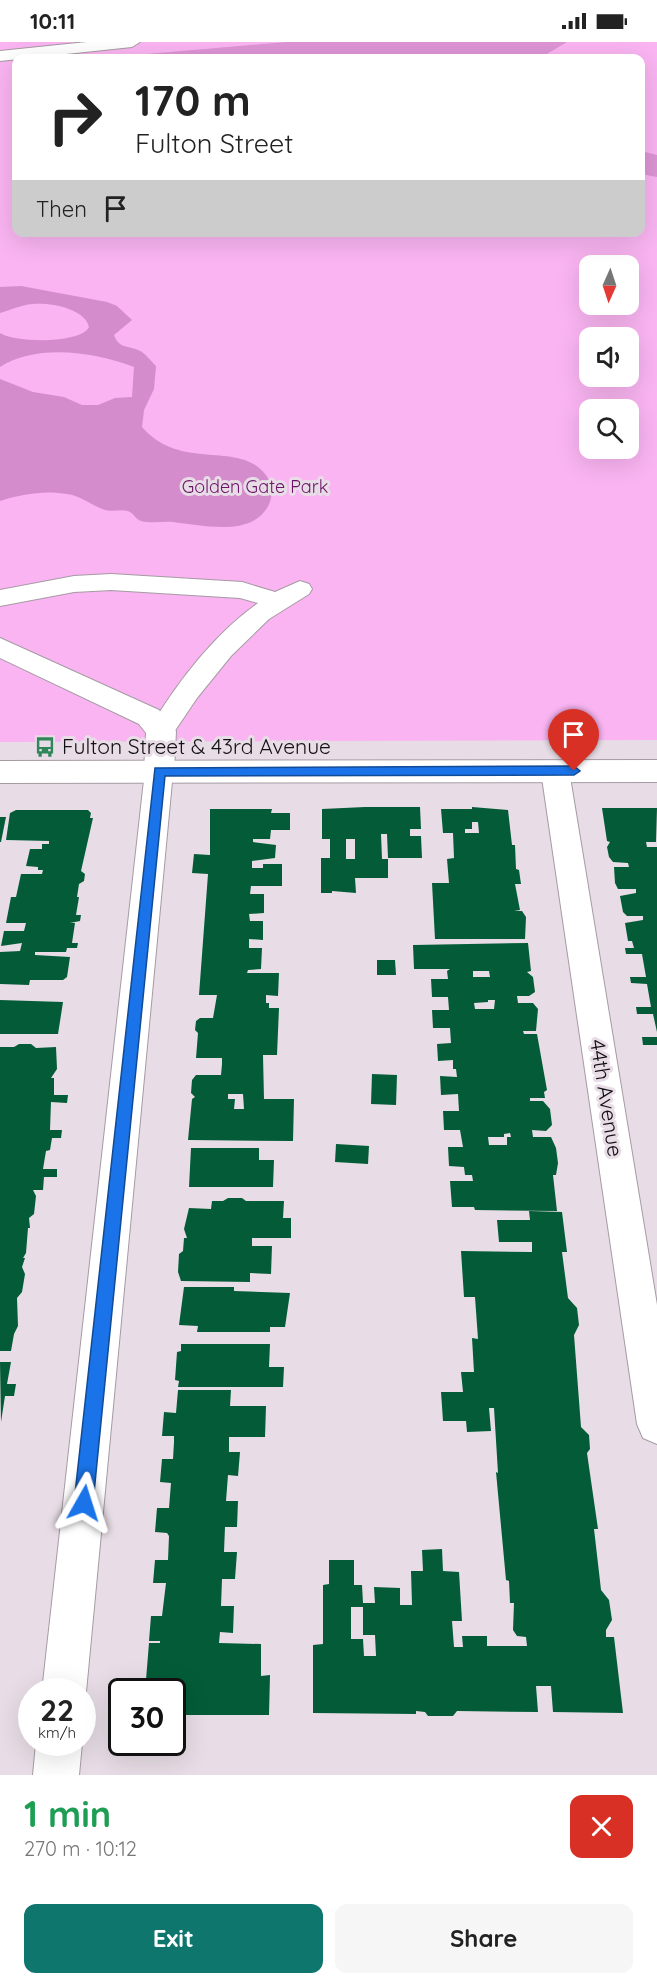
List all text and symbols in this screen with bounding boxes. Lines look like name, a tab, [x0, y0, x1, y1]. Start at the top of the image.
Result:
text: 10:11	[30, 7, 75, 35]
text: 170 m	[135, 74, 251, 127]
icon: right	[36, 78, 114, 156]
text: Fulton Street	[135, 126, 293, 160]
icon: arrive	[99, 192, 132, 225]
text: Then	[36, 195, 87, 223]
north arrow	[579, 255, 639, 315]
map controls	[579, 255, 639, 459]
button: sound	[579, 327, 639, 387]
button: search	[579, 399, 639, 459]
park label: Golden Gate Park	[182, 475, 328, 498]
pin	[548, 709, 599, 771]
icon: arrive	[557, 718, 590, 751]
place label: Fulton Street & 43rd Avenue	[62, 733, 331, 759]
bus stop icon: Fulton Street & 43rd Avenue	[33, 735, 57, 759]
street label: 44th Avenue	[585, 1037, 629, 1159]
position arrow	[52, 1471, 116, 1535]
speed limit sign: 30	[108, 1678, 186, 1756]
text: 22	[40, 1691, 74, 1729]
text: km/h	[38, 1723, 76, 1742]
text: 1 min	[24, 1791, 111, 1836]
button: close	[570, 1795, 633, 1858]
text: 270 m · 10:12	[24, 1836, 137, 1861]
button: Exit	[24, 1904, 323, 1973]
button: Share	[335, 1904, 633, 1973]

